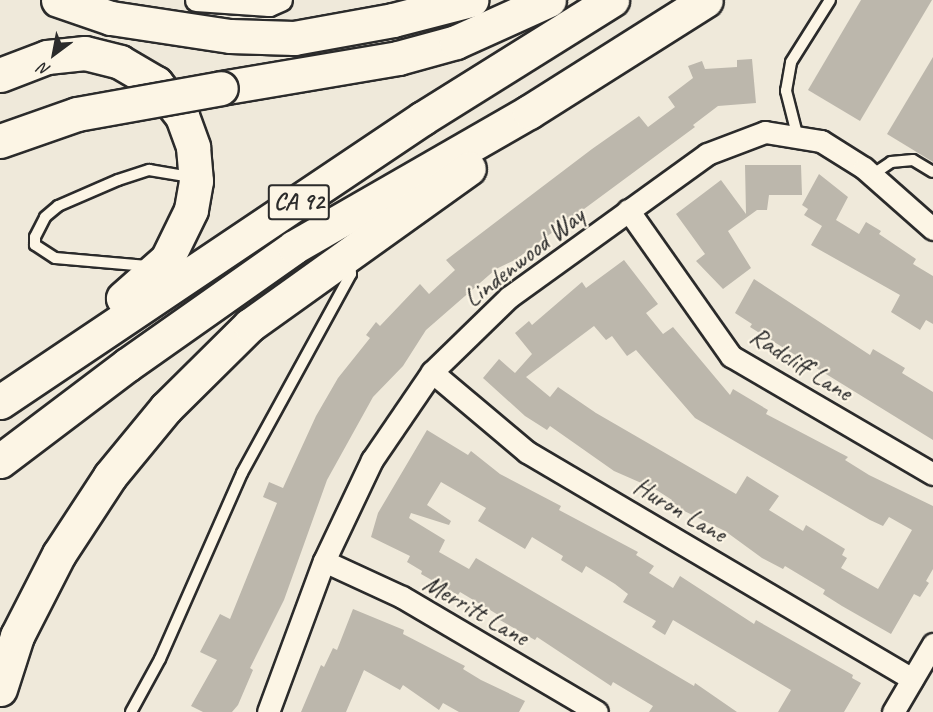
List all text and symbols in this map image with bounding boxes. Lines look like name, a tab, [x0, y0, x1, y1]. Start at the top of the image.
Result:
north arrow	[24, 24, 84, 84]
text: N	[35, 58, 54, 80]
road number: CA 92	[268, 181, 330, 223]
street label: Lindenwood Way	[457, 200, 591, 314]
street label: Radcliff Lane	[744, 320, 858, 408]
street label: Huron Lane	[627, 471, 733, 549]
street label: Merritt Lane	[418, 567, 534, 653]

